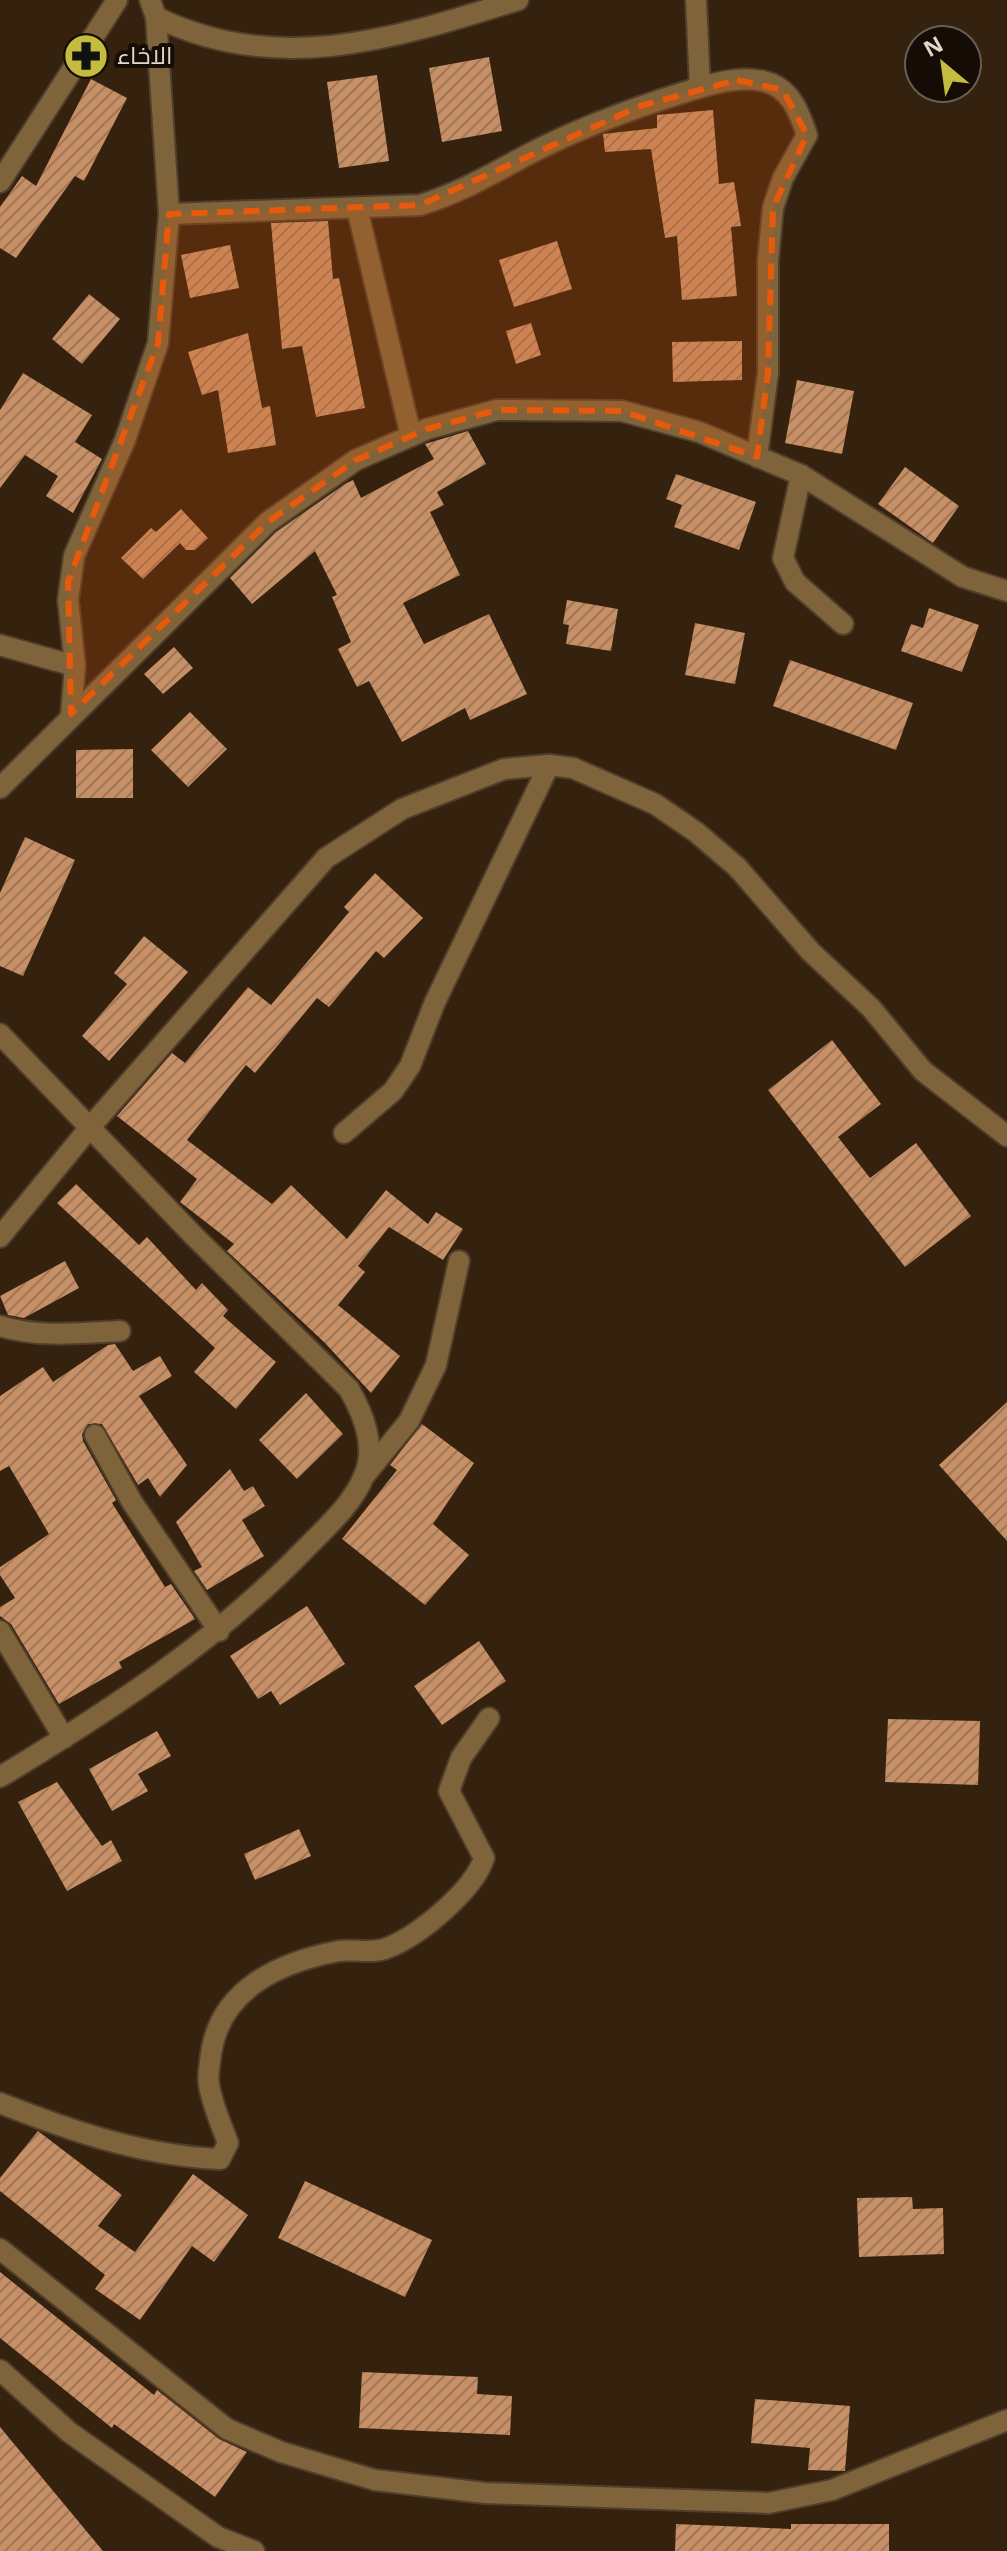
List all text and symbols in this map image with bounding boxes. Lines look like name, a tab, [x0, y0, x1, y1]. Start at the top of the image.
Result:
north arrow	[903, 24, 983, 104]
text: N	[918, 28, 948, 63]
pharmacy icon: الاخاء	[62, 32, 110, 80]
place label: الاخاء	[117, 38, 172, 71]

